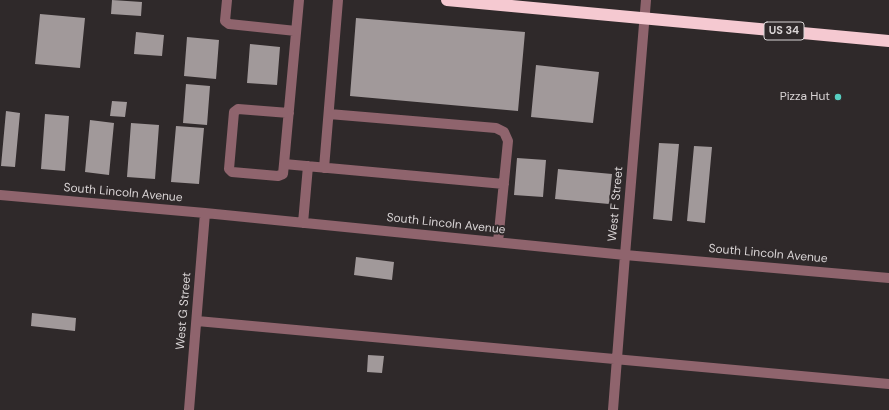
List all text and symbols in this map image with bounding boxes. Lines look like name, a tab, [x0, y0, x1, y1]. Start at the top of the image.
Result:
road number: US 34	[764, 22, 804, 40]
place label: Pizza Hut	[780, 90, 830, 104]
marker: Pizza Hut	[833, 92, 843, 102]
street label: West F Street	[606, 166, 626, 242]
street label: South Lincoln Avenue	[63, 181, 183, 205]
street label: South Lincoln Avenue	[386, 211, 506, 237]
street label: South Lincoln Avenue	[708, 242, 828, 266]
street label: West G Street	[173, 272, 195, 350]

